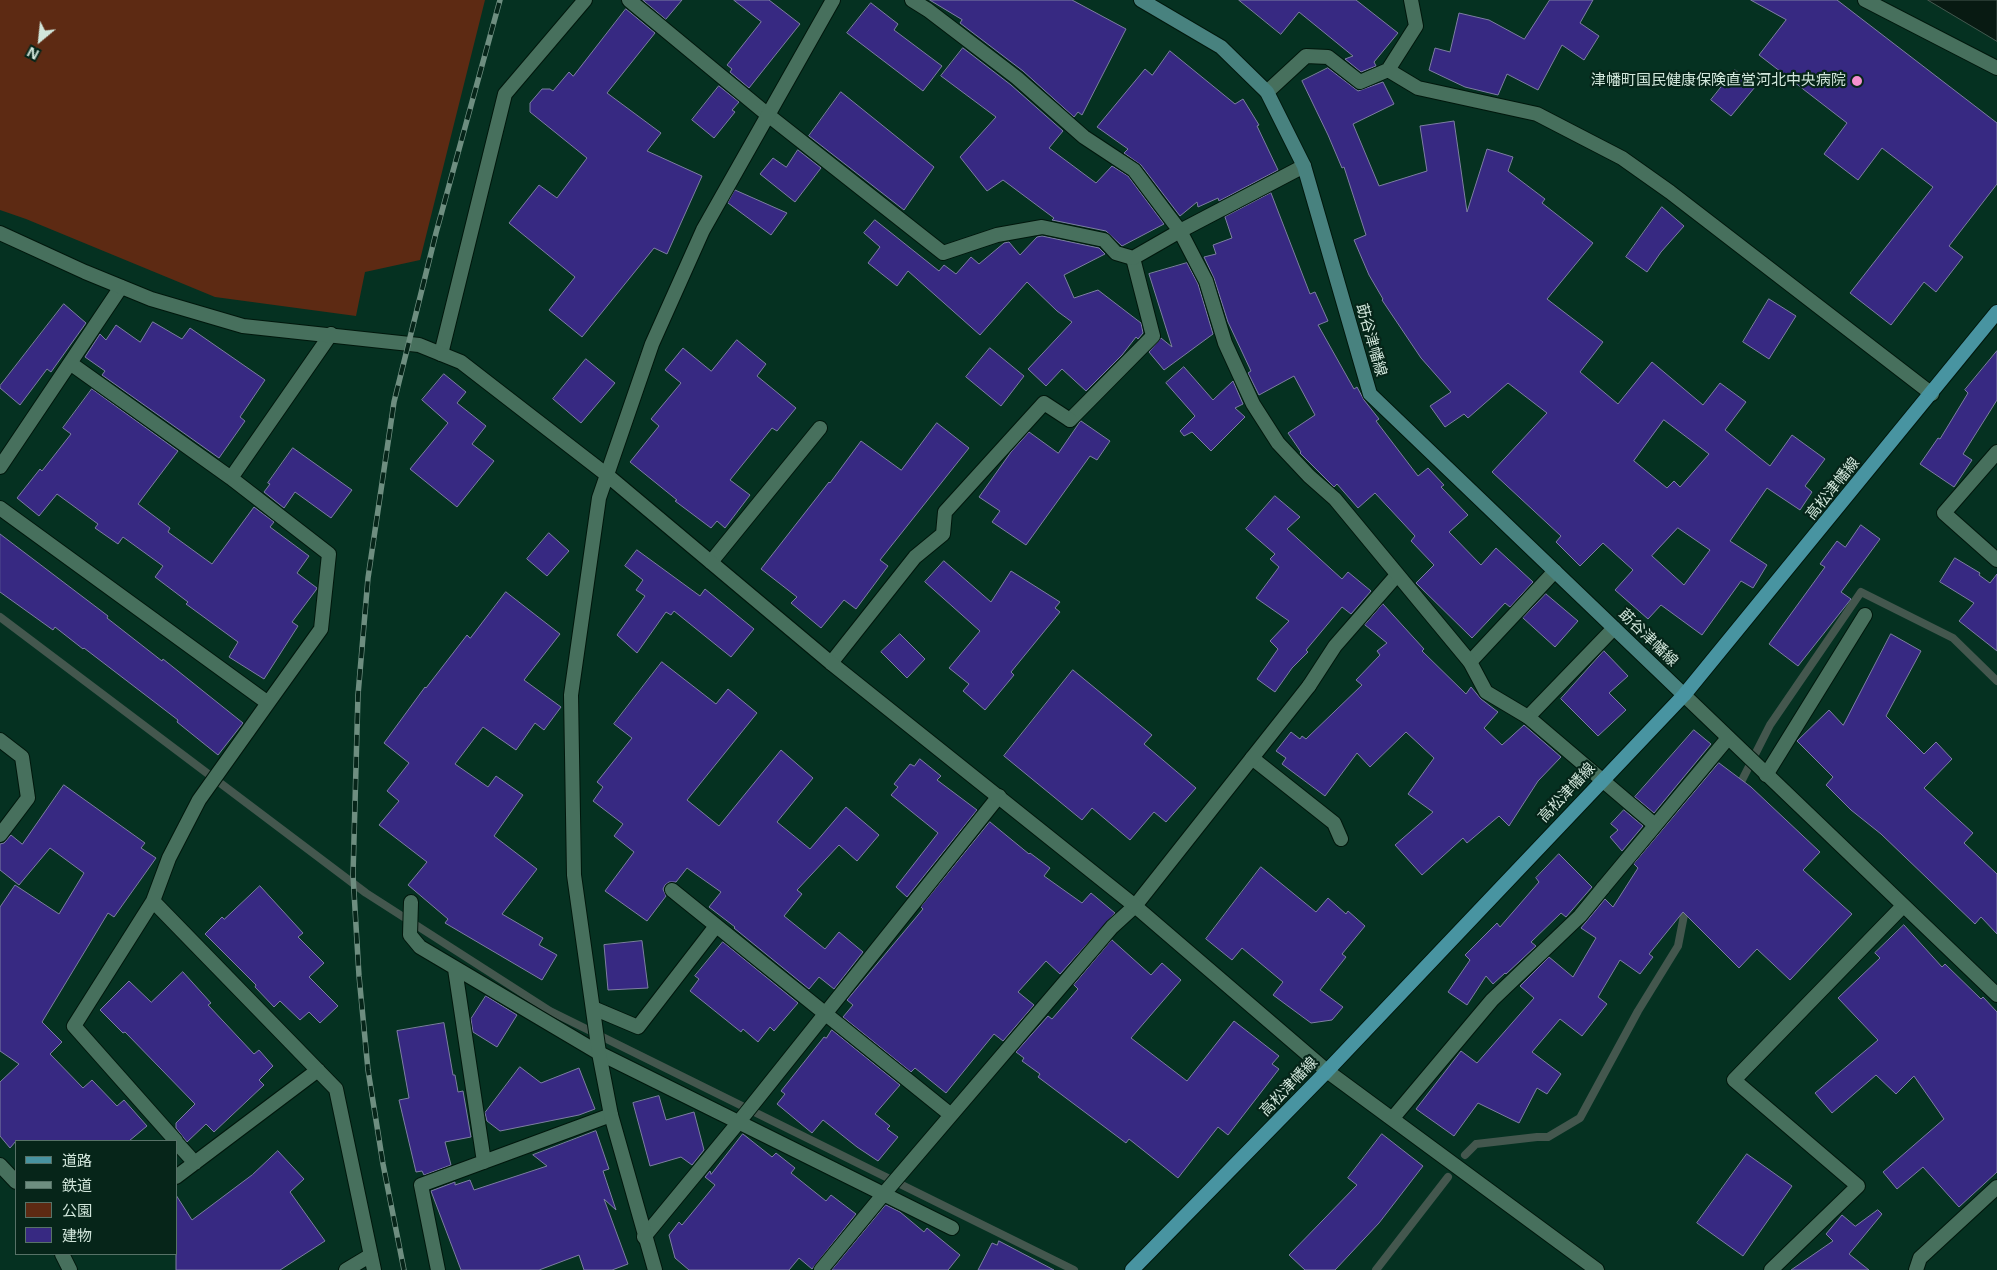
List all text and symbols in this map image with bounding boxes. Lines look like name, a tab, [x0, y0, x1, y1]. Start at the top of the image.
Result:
north arrow	[15, 15, 65, 65]
text: N	[23, 43, 42, 65]
place label: 津幡町国民健康保険直営河北中央病院	[1591, 72, 1846, 90]
marker: 津幡町国民健康保険直営河北中央病院	[1850, 74, 1864, 88]
street label: 莇谷津幡線	[1352, 301, 1390, 379]
street label: 高松津幡線	[1802, 454, 1864, 524]
street label: 莇谷津幡線	[1615, 605, 1681, 671]
street label: 高松津幡線	[1535, 759, 1599, 827]
street label: 高松津幡線	[1256, 1054, 1322, 1120]
legend	[15, 1140, 178, 1255]
text: 道路	[62, 1150, 92, 1170]
text: 鉄道	[62, 1175, 92, 1195]
text: 公園	[62, 1200, 92, 1220]
text: 建物	[62, 1225, 92, 1245]

